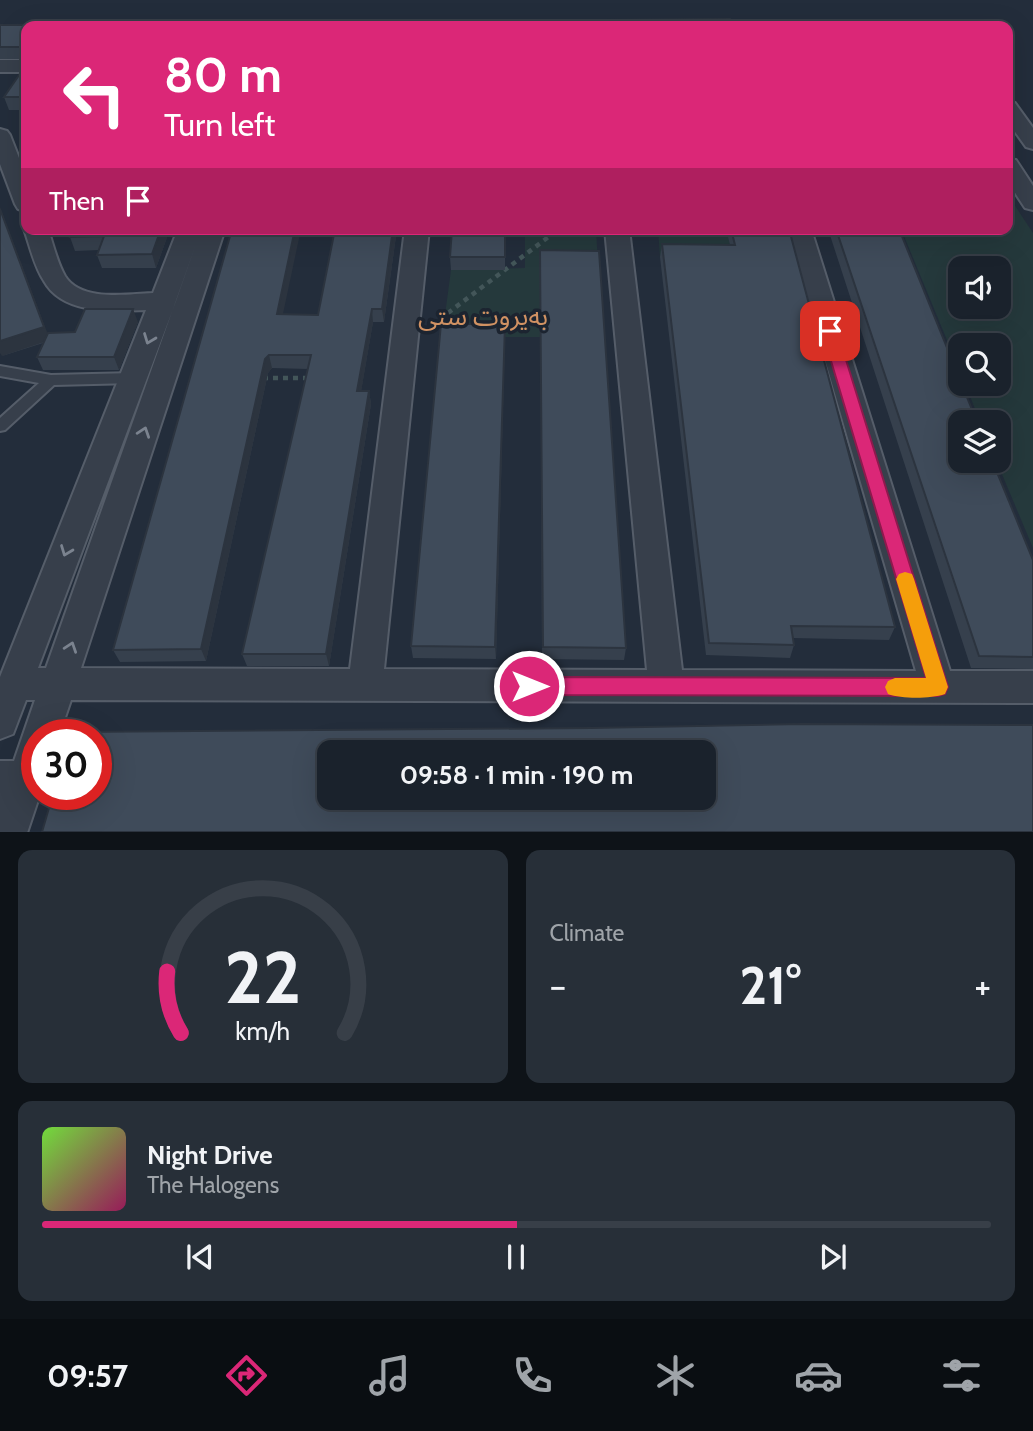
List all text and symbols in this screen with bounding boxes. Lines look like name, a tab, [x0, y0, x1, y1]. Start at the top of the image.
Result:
text: 80 m	[164, 45, 282, 104]
icon: left	[49, 49, 140, 140]
text: Turn left	[164, 105, 275, 144]
icon: arrive	[119, 182, 157, 220]
text: Then	[49, 185, 105, 217]
map controls	[948, 256, 1011, 473]
button: sound	[948, 256, 1011, 319]
district label: بەیروت ستی	[418, 300, 548, 332]
pin	[800, 301, 860, 361]
icon: arrive	[811, 312, 849, 350]
one-way arrow	[143, 332, 157, 344]
button: search	[948, 333, 1011, 396]
button: layers	[948, 410, 1011, 473]
one-way arrow	[136, 426, 150, 438]
one-way arrow	[61, 544, 75, 556]
one-way arrow	[63, 642, 77, 654]
position arrow	[492, 649, 566, 723]
speed limit sign: 30	[21, 719, 112, 810]
text: 09:58 · 1 min · 190 m	[400, 759, 633, 791]
text: Climate	[550, 919, 624, 947]
text: 22	[224, 933, 301, 1021]
text: 21°	[739, 954, 801, 1017]
text: −	[550, 962, 566, 1009]
text: +	[974, 962, 991, 1009]
text: km/h	[235, 1015, 290, 1045]
text: Night Drive	[147, 1139, 273, 1171]
text: The Halogens	[147, 1171, 279, 1199]
icon: previous	[181, 1238, 219, 1276]
icon: pause	[497, 1238, 535, 1276]
icon: next	[814, 1238, 852, 1276]
icon: directions	[222, 1351, 271, 1400]
icon: music	[365, 1351, 414, 1400]
icon: phone	[508, 1351, 557, 1400]
icon: climate	[651, 1351, 700, 1400]
icon: car	[794, 1351, 843, 1400]
icon: filters	[937, 1351, 986, 1400]
text: 09:57	[47, 1356, 128, 1395]

